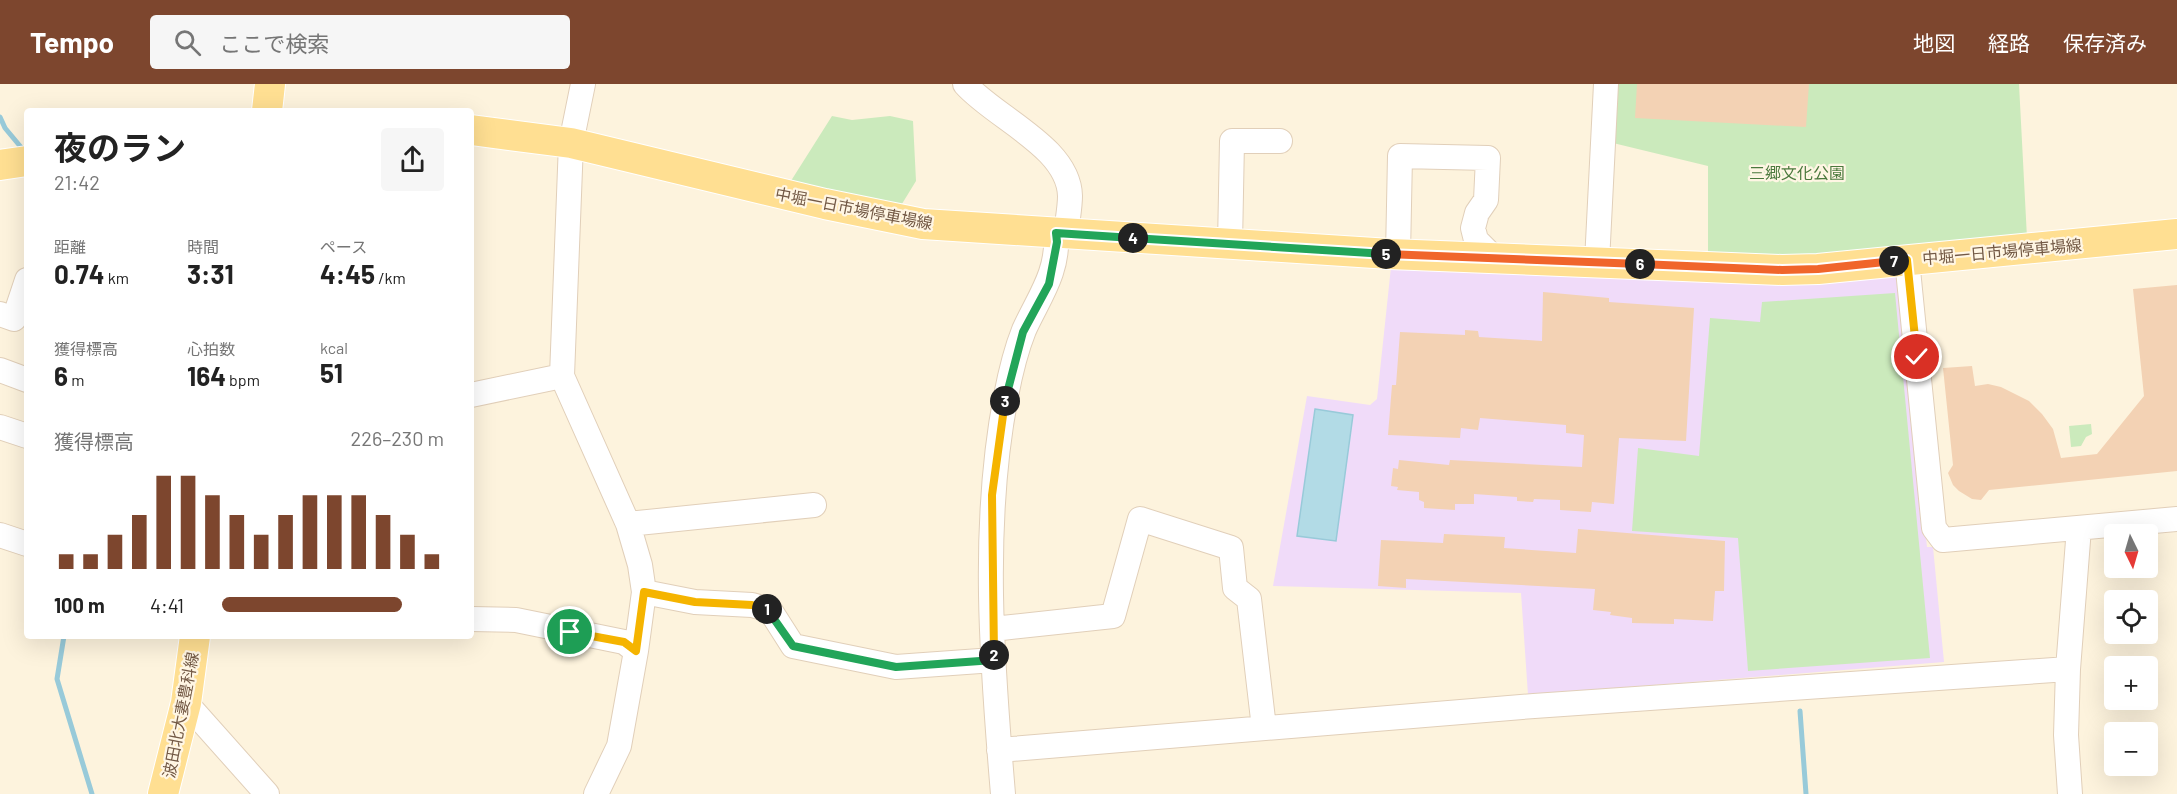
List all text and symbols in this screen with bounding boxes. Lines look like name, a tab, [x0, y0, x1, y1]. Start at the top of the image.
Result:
search box	[150, 15, 570, 69]
text: Tempo	[30, 25, 114, 59]
icon: search	[171, 26, 204, 59]
text: ここで検索	[219, 30, 329, 56]
text: 地図	[1913, 30, 1955, 55]
text: 経路	[1988, 30, 2030, 55]
text: 保存済み	[2063, 30, 2147, 55]
text: 夜のラン	[54, 127, 186, 167]
button: share	[381, 128, 444, 191]
park label: 三郷文化公園	[1749, 163, 1845, 182]
text: 21:42	[54, 170, 100, 194]
street label: 中堀一日市場停車場線	[774, 183, 934, 233]
pin: 4	[1118, 223, 1148, 253]
text: 4	[1128, 228, 1138, 247]
street label: 中堀一日市場停車場線	[1921, 235, 2083, 267]
text: 距離	[54, 237, 86, 256]
text: 時間	[187, 237, 219, 256]
text: ペース	[320, 237, 367, 256]
pin: 5	[1371, 239, 1401, 269]
text: 5	[1382, 244, 1390, 263]
pin: 7	[1879, 246, 1909, 276]
pin: 6	[1625, 249, 1655, 279]
text: 7	[1890, 251, 1898, 270]
text: 6	[1636, 254, 1644, 273]
text: 0.74	[54, 258, 104, 289]
text: 3:31	[187, 258, 234, 289]
text: 4:45	[320, 258, 375, 289]
text: km	[104, 268, 129, 287]
text: /km	[375, 268, 406, 287]
pin	[1891, 331, 1942, 382]
text: kcal	[320, 338, 348, 357]
text: 獲得標高	[54, 339, 118, 358]
text: 心拍数	[187, 339, 235, 358]
icon: check	[1900, 340, 1933, 373]
text: 51	[320, 357, 343, 388]
text: 6	[54, 360, 68, 391]
text: 164	[187, 360, 226, 391]
text: m	[68, 370, 84, 389]
text: bpm	[226, 370, 260, 389]
pin: 3	[990, 386, 1020, 416]
text: 3	[1001, 391, 1009, 410]
text: 226–230 m	[351, 426, 444, 450]
text: 獲得標高	[54, 429, 134, 453]
north arrow	[2104, 524, 2158, 578]
map controls	[2104, 524, 2158, 776]
button: locate	[2104, 590, 2158, 644]
text: 100 m	[54, 593, 105, 617]
text: 4:41	[150, 593, 184, 617]
pin: 1	[752, 594, 782, 624]
text: 1	[764, 599, 770, 618]
pin	[544, 606, 595, 657]
icon: arrive	[553, 615, 586, 648]
pin: 2	[979, 640, 1009, 670]
text: 2	[990, 645, 998, 664]
street label: 波田北大妻豊科線	[158, 650, 202, 780]
button: +	[2104, 656, 2158, 710]
button: −	[2104, 722, 2158, 776]

